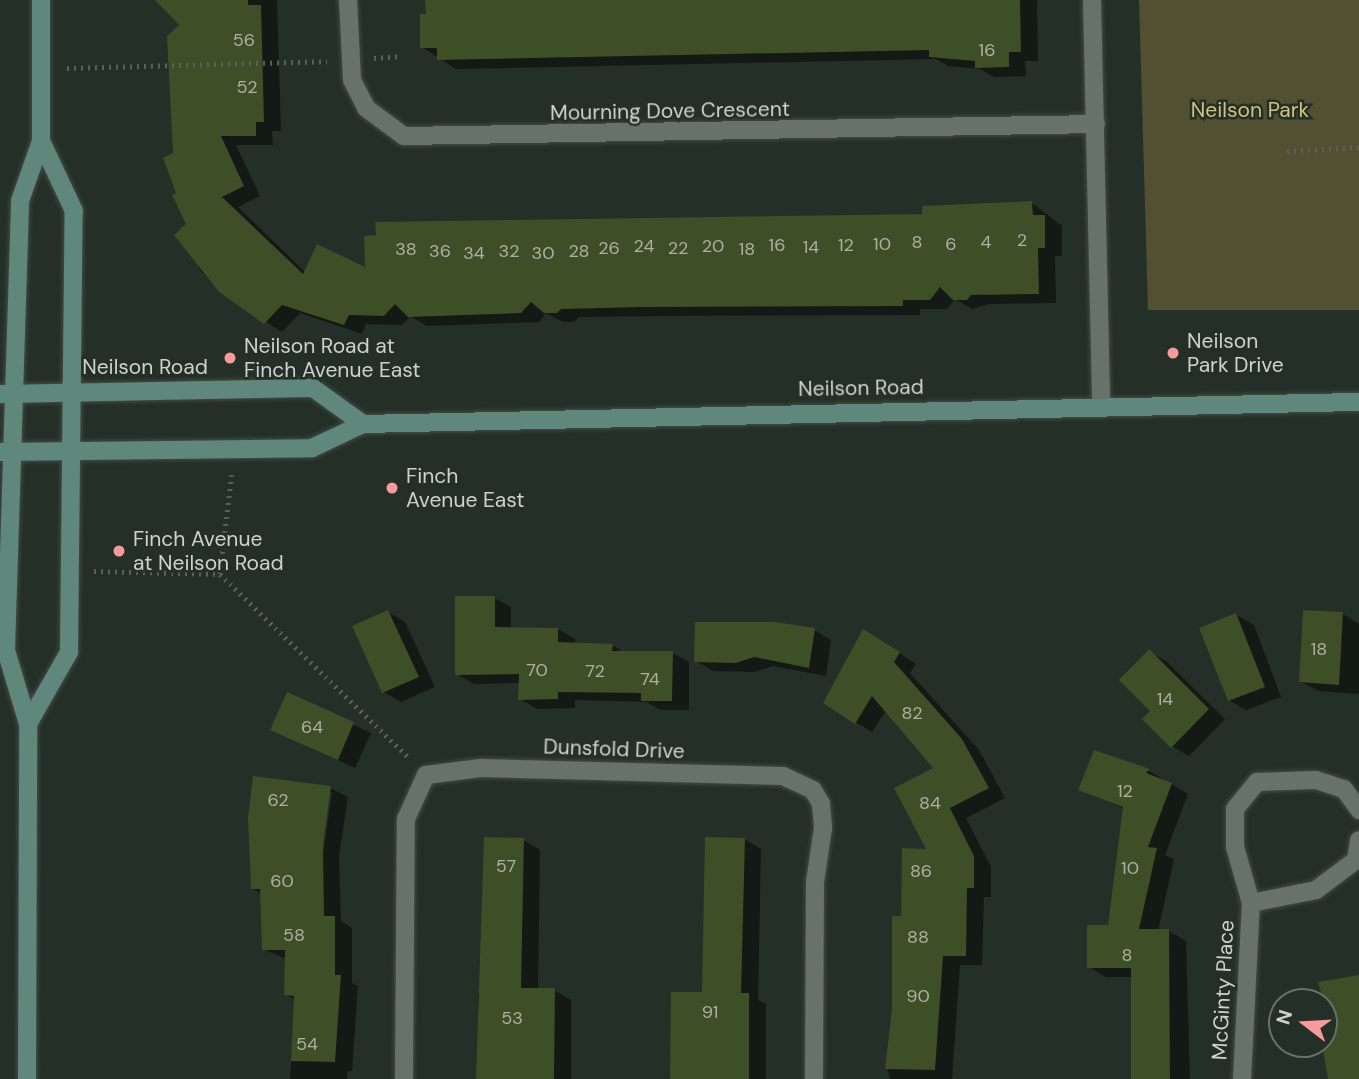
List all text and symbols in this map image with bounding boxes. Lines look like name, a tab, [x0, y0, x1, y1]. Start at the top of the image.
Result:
house number: 56	[233, 29, 255, 51]
house number: 16	[979, 39, 995, 61]
house number: 52	[236, 76, 258, 98]
street label: Mourning Dove Crescent	[550, 96, 790, 126]
park label: Neilson Park	[1191, 97, 1309, 123]
house number: 2	[1017, 229, 1027, 251]
house number: 8	[912, 231, 922, 253]
house number: 4	[981, 231, 991, 253]
house number: 10	[873, 233, 891, 255]
house number: 6	[945, 233, 957, 255]
house number: 16	[769, 234, 785, 256]
house number: 12	[838, 234, 854, 256]
house number: 24	[634, 235, 654, 257]
house number: 20	[702, 235, 724, 257]
house number: 14	[803, 236, 819, 258]
house number: 26	[598, 237, 620, 259]
house number: 22	[668, 237, 688, 259]
house number: 38	[395, 238, 417, 260]
house number: 18	[739, 238, 755, 260]
house number: 36	[429, 240, 451, 262]
house number: 32	[498, 240, 520, 262]
house number: 28	[568, 240, 590, 262]
house number: 34	[463, 242, 485, 264]
house number: 30	[532, 242, 554, 264]
place label: Neilson Park Drive	[1187, 328, 1284, 378]
place label: Neilson Road at Finch Avenue East	[244, 333, 421, 383]
marker: Neilson Park Drive	[1165, 345, 1181, 361]
marker: Neilson Road at Finch Avenue East	[222, 350, 238, 366]
street label: Neilson Road	[82, 354, 208, 380]
street label: Neilson Road	[798, 374, 924, 402]
place label: Finch Avenue East	[406, 463, 525, 513]
marker: Finch Avenue East	[384, 480, 400, 496]
place label: Finch Avenue at Neilson Road	[133, 526, 284, 576]
marker: Finch Avenue at Neilson Road	[111, 543, 127, 559]
house number: 18	[1311, 638, 1327, 660]
house number: 70	[526, 659, 548, 681]
house number: 72	[585, 660, 605, 682]
house number: 74	[640, 668, 660, 690]
house number: 14	[1157, 688, 1173, 710]
house number: 82	[901, 702, 923, 724]
house number: 64	[301, 716, 323, 738]
street label: Dunsfold Drive	[543, 734, 685, 764]
house number: 12	[1117, 780, 1133, 802]
house number: 62	[267, 789, 289, 811]
house number: 84	[919, 792, 941, 814]
house number: 57	[496, 855, 516, 877]
house number: 10	[1121, 857, 1139, 879]
house number: 86	[910, 860, 932, 882]
house number: 60	[270, 870, 294, 892]
street label: McGinty Place	[1207, 919, 1239, 1061]
house number: 58	[283, 924, 305, 946]
house number: 88	[907, 926, 929, 948]
house number: 8	[1122, 944, 1132, 966]
house number: 90	[906, 985, 930, 1007]
north arrow	[1268, 988, 1338, 1058]
house number: 91	[702, 1001, 718, 1023]
house number: 53	[501, 1007, 523, 1029]
text: N	[1270, 1007, 1298, 1028]
house number: 54	[296, 1033, 318, 1055]

